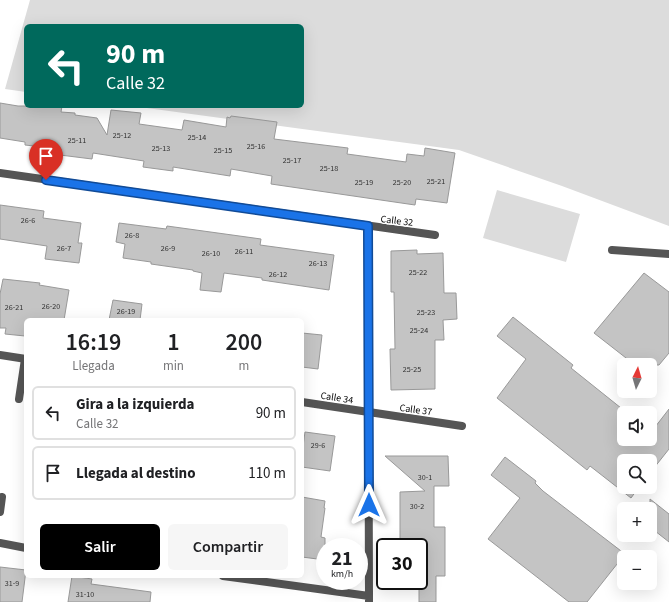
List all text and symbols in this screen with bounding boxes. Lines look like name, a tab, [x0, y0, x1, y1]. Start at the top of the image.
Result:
text: 90 m	[106, 34, 165, 74]
icon: left	[40, 40, 92, 92]
text: Calle 32	[106, 71, 165, 96]
house number: 25-12	[113, 130, 131, 141]
house number: 25-14	[188, 132, 206, 143]
house number: 25-11	[68, 135, 86, 146]
pin	[29, 139, 63, 180]
house number: 25-16	[247, 141, 265, 152]
house number: 25-13	[152, 143, 170, 154]
icon: arrive	[35, 145, 57, 167]
house number: 25-15	[214, 145, 232, 156]
house number: 25-17	[283, 155, 301, 166]
house number: 25-18	[320, 163, 338, 174]
house number: 25-21	[427, 176, 445, 187]
house number: 25-19	[355, 177, 373, 188]
house number: 25-20	[393, 177, 411, 188]
street label: Calle 32	[380, 212, 414, 230]
house number: 26-6	[21, 215, 35, 226]
house number: 26-8	[125, 230, 139, 241]
house number: 26-7	[57, 243, 71, 254]
house number: 26-9	[161, 243, 175, 254]
house number: 26-11	[235, 246, 253, 257]
house number: 26-10	[202, 248, 220, 259]
house number: 26-13	[309, 258, 327, 269]
house number: 25-22	[409, 267, 427, 278]
house number: 26-12	[269, 269, 287, 280]
house number: 26-20	[42, 301, 60, 312]
house number: 26-21	[5, 302, 23, 313]
house number: 26-19	[117, 306, 135, 317]
house number: 25-23	[417, 307, 435, 318]
text: 16:19	[66, 325, 121, 360]
text: 1	[167, 325, 180, 360]
text: 200	[226, 325, 262, 360]
house number: 25-24	[410, 325, 428, 336]
text: Llegada	[72, 357, 115, 375]
text: min	[163, 357, 184, 375]
text: m	[239, 357, 249, 375]
north arrow	[617, 358, 657, 398]
map controls	[617, 358, 657, 590]
house number: 25-25	[403, 364, 421, 375]
street label: Calle 34	[320, 389, 354, 407]
text: Gira a la izquierda	[76, 394, 195, 415]
street label: Calle 37	[399, 401, 433, 419]
icon: left	[42, 402, 64, 424]
text: 90 m	[256, 403, 286, 424]
button: sound	[617, 406, 657, 446]
text: Calle 32	[76, 415, 119, 433]
house number: 29-6	[311, 440, 325, 451]
button: search	[617, 454, 657, 494]
icon: arrive	[42, 462, 64, 484]
text: Llegada al destino	[76, 463, 196, 484]
text: 110 m	[248, 463, 286, 484]
house number: 30-1	[418, 472, 432, 483]
position arrow	[348, 484, 390, 526]
house number: 30-2	[410, 501, 424, 512]
button: +	[617, 502, 657, 542]
button: Salir	[40, 524, 160, 570]
button: Compartir	[168, 524, 288, 570]
speed limit sign: 30	[376, 538, 428, 590]
text: 21	[331, 545, 353, 573]
button: −	[617, 550, 657, 590]
text: km/h	[331, 567, 353, 581]
house number: 31-9	[5, 578, 19, 589]
house number: 31-10	[76, 589, 94, 600]

